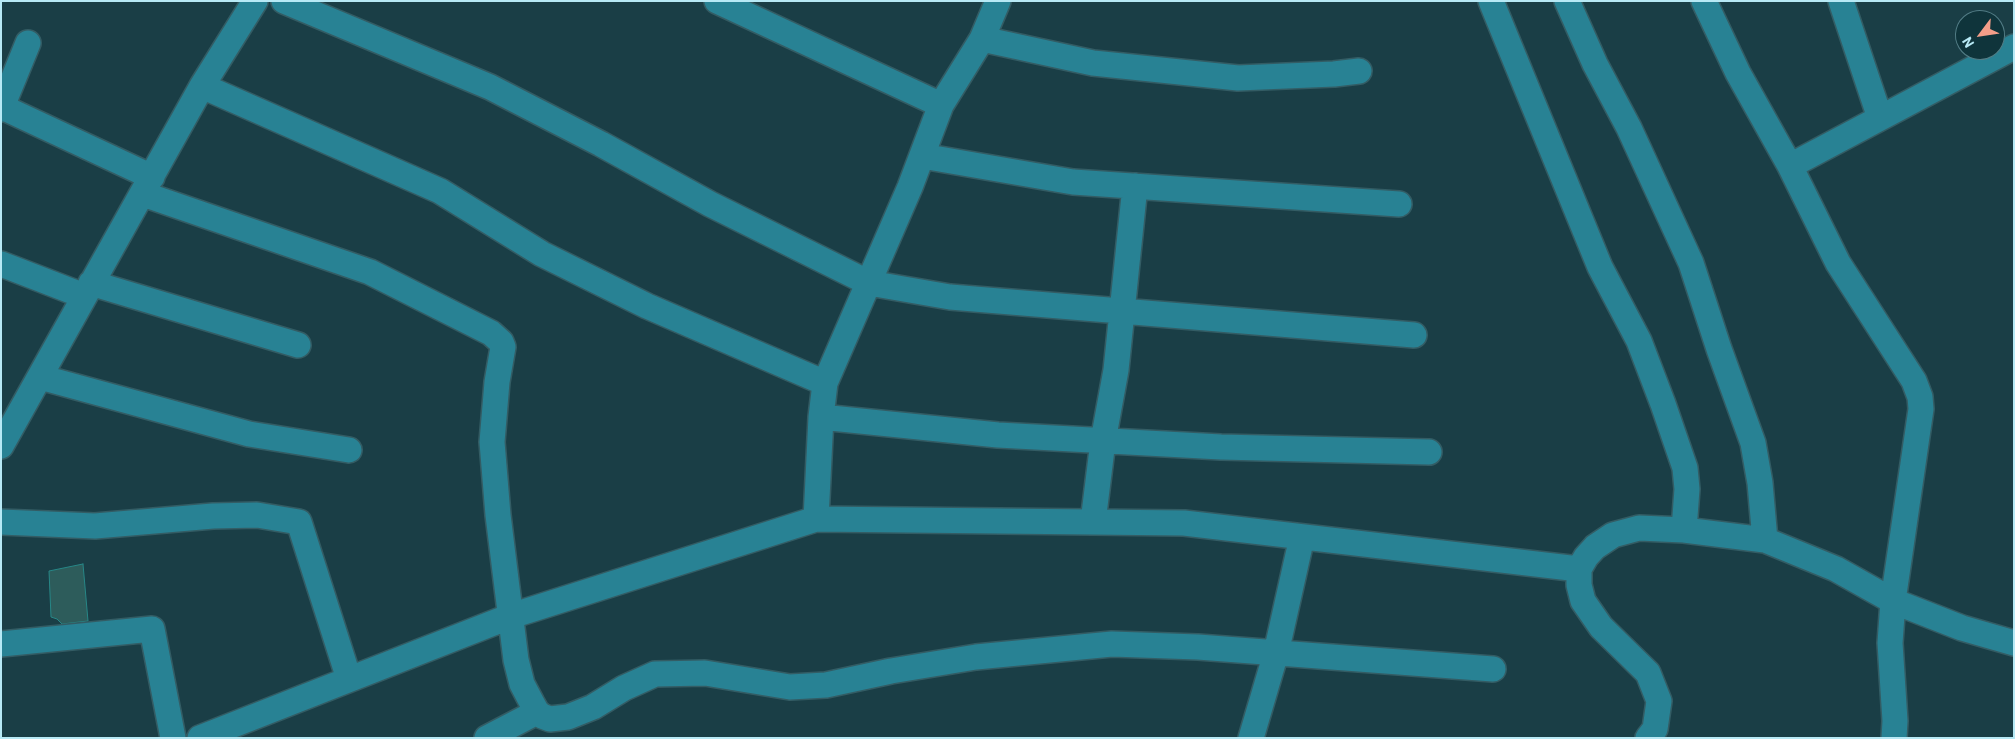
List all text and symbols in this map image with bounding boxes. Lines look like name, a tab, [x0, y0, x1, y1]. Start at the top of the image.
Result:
north arrow	[1955, 10, 2005, 60]
text: N	[1958, 34, 1977, 51]

